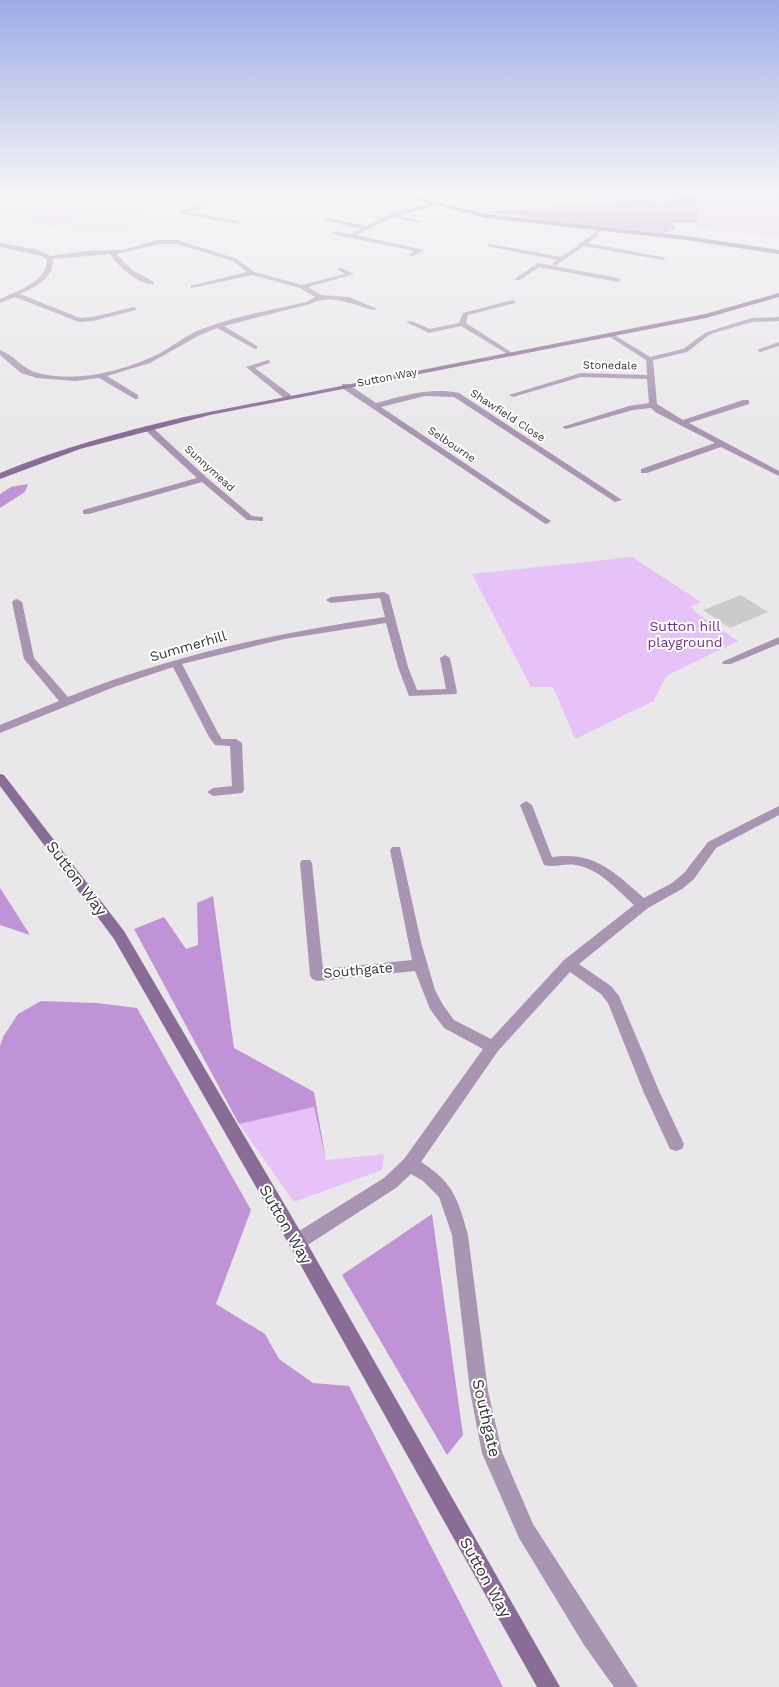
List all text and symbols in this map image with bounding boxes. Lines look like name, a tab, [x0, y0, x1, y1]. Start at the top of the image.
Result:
street label: Stonedale	[583, 359, 637, 372]
street label: Sutton Way	[356, 365, 419, 390]
street label: Shawfield Close	[468, 386, 548, 444]
street label: Selbourne	[425, 424, 478, 465]
street label: Sunnymead	[182, 443, 237, 494]
park label: Sutton hill playground	[647, 618, 723, 650]
street label: Summerhill	[148, 627, 229, 665]
street label: Sutton Way	[42, 837, 111, 920]
street label: Southgate	[323, 959, 393, 981]
street label: Sutton Way	[255, 1181, 316, 1268]
street label: Southgate	[468, 1377, 505, 1459]
street label: Sutton Way	[456, 1534, 516, 1621]

